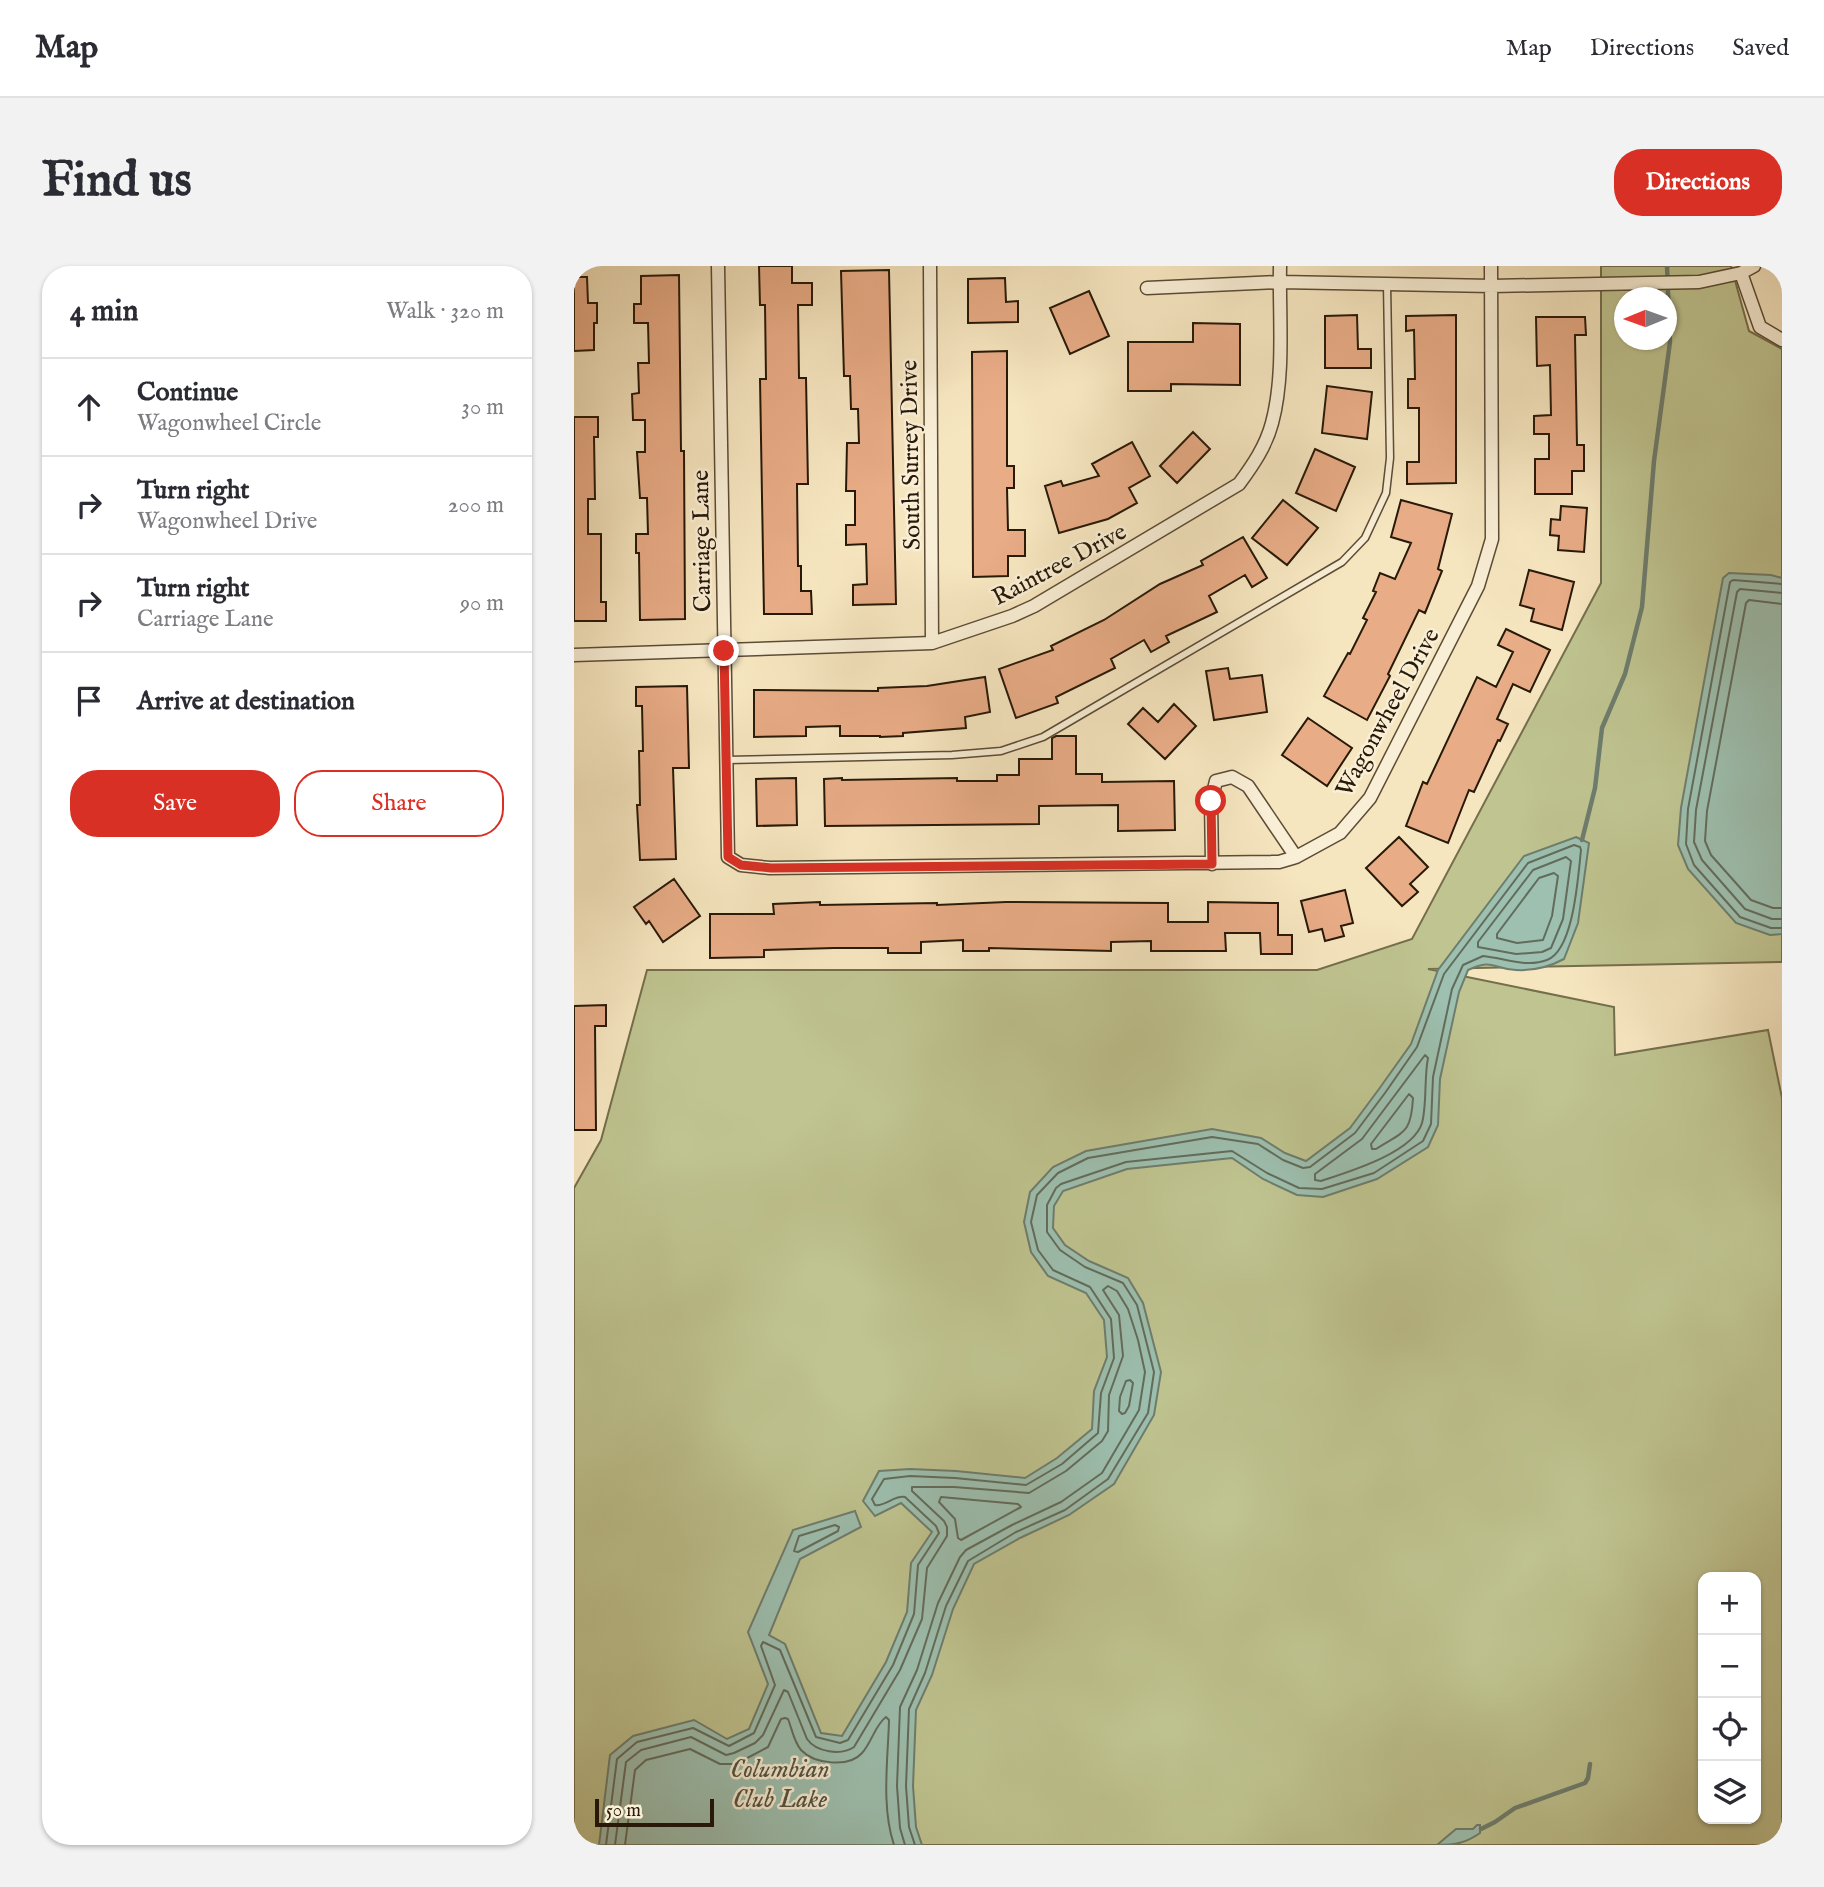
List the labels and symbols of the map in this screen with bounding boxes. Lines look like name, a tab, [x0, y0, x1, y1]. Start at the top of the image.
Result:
north arrow	[1614, 287, 1677, 350]
street label: South Surrey Drive	[894, 360, 929, 550]
street label: Carriage Lane	[686, 469, 719, 612]
street label: Raintree Drive	[987, 517, 1132, 614]
street label: Wagonwheel Drive	[1329, 623, 1447, 803]
route end	[708, 635, 739, 666]
route start	[1195, 785, 1226, 816]
water label: Columbian Club Lake	[730, 1753, 830, 1816]
scale bar	[595, 1796, 714, 1828]

